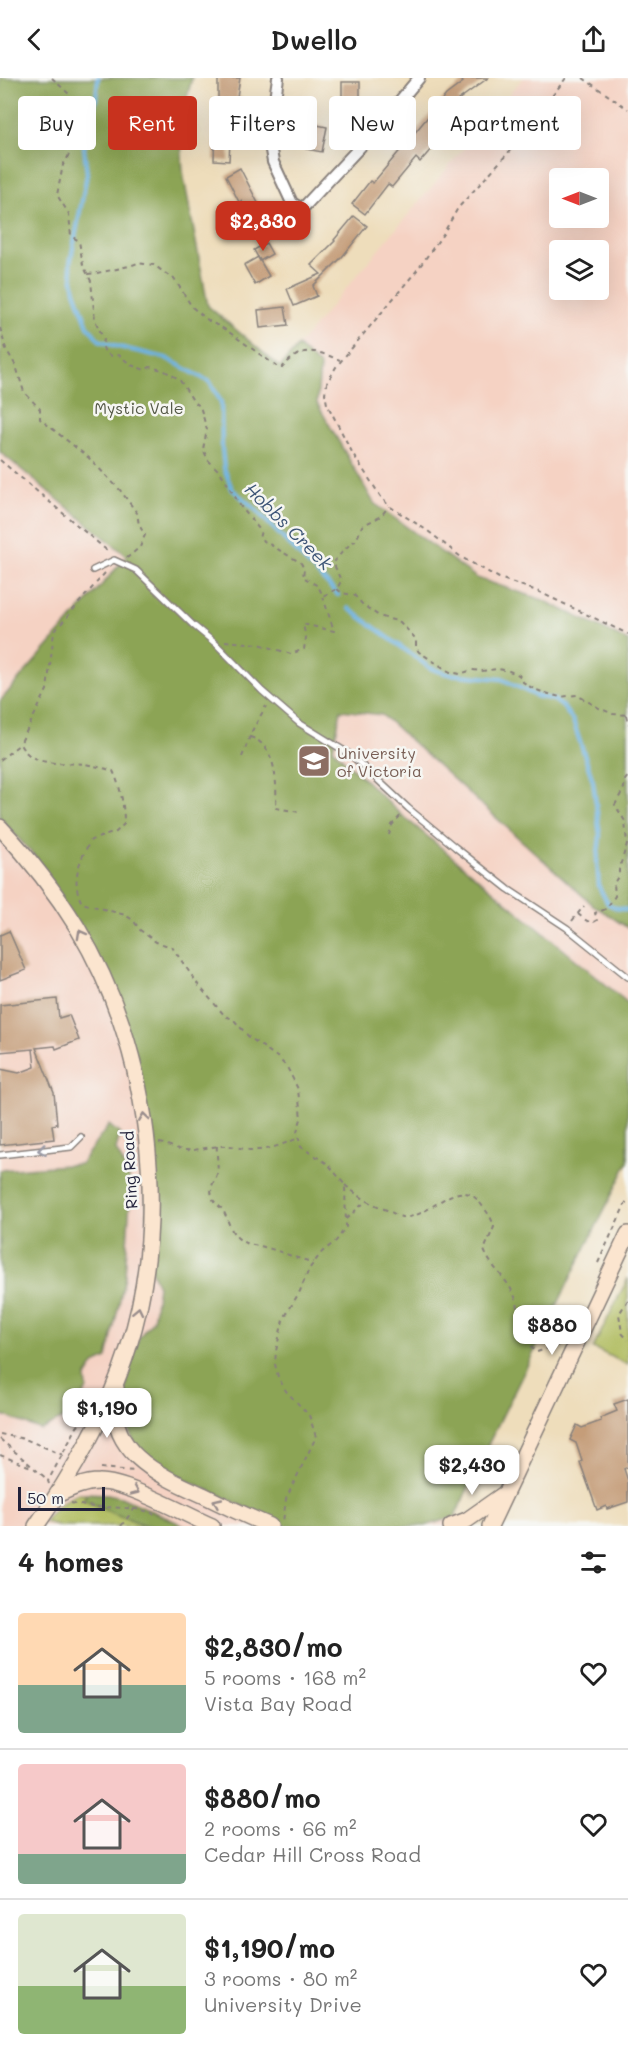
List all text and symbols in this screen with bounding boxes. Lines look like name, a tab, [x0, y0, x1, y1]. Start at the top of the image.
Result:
text: Dwello	[271, 22, 357, 57]
icon: back	[18, 23, 51, 56]
icon: share	[577, 23, 610, 56]
chip: Buy	[18, 96, 96, 150]
chip: Rent	[108, 96, 197, 150]
chip: Filters	[209, 96, 317, 150]
chip: New	[329, 96, 416, 150]
chip: Apartment	[428, 96, 581, 150]
north arrow	[549, 168, 609, 228]
map controls	[549, 168, 609, 300]
pin: $2,830	[214, 201, 312, 252]
text: $2,830	[230, 207, 296, 233]
button: layers	[549, 240, 609, 300]
park label: Mystic Vale	[94, 397, 184, 418]
water label: Hobbs Creek	[240, 477, 338, 575]
place label: University of Victoria	[337, 742, 422, 781]
school or university icon: University of Victoria	[296, 743, 332, 779]
one-way arrow	[77, 930, 88, 940]
one-way arrow	[138, 1113, 150, 1122]
street label: Ring Road	[116, 1130, 142, 1210]
one-way arrow	[38, 1143, 47, 1156]
pin: $880	[516, 1305, 588, 1356]
one-way arrow	[130, 1306, 143, 1316]
text: $880	[527, 1311, 577, 1337]
pin: $1,190	[58, 1388, 156, 1439]
text: $1,190	[76, 1394, 138, 1420]
pin: $2,430	[423, 1445, 521, 1496]
text: $2,430	[438, 1451, 506, 1477]
scale bar	[18, 1484, 105, 1512]
one-way arrow	[128, 1484, 139, 1496]
text: 50 m	[27, 1487, 64, 1508]
one-way arrow	[212, 1497, 223, 1509]
text: 4 homes	[18, 1545, 124, 1579]
icon: filters	[577, 1546, 610, 1579]
text: $2,830/mo	[204, 1630, 343, 1664]
icon: home	[66, 1637, 138, 1709]
icon: heart	[577, 1657, 610, 1690]
text: 5 rooms · 168 m²	[204, 1664, 366, 1690]
text: Vista Bay Road	[204, 1690, 352, 1716]
text: $880/mo	[204, 1781, 321, 1815]
icon: home	[66, 1788, 138, 1860]
icon: heart	[577, 1808, 610, 1841]
text: 2 rooms · 66 m²	[204, 1815, 357, 1841]
text: Cedar Hill Cross Road	[204, 1841, 421, 1867]
text: $1,190/mo	[204, 1931, 335, 1965]
icon: home	[66, 1938, 138, 2010]
icon: heart	[577, 1958, 610, 1991]
text: 3 rooms · 80 m²	[204, 1965, 357, 1991]
text: University Drive	[204, 1991, 362, 2017]

